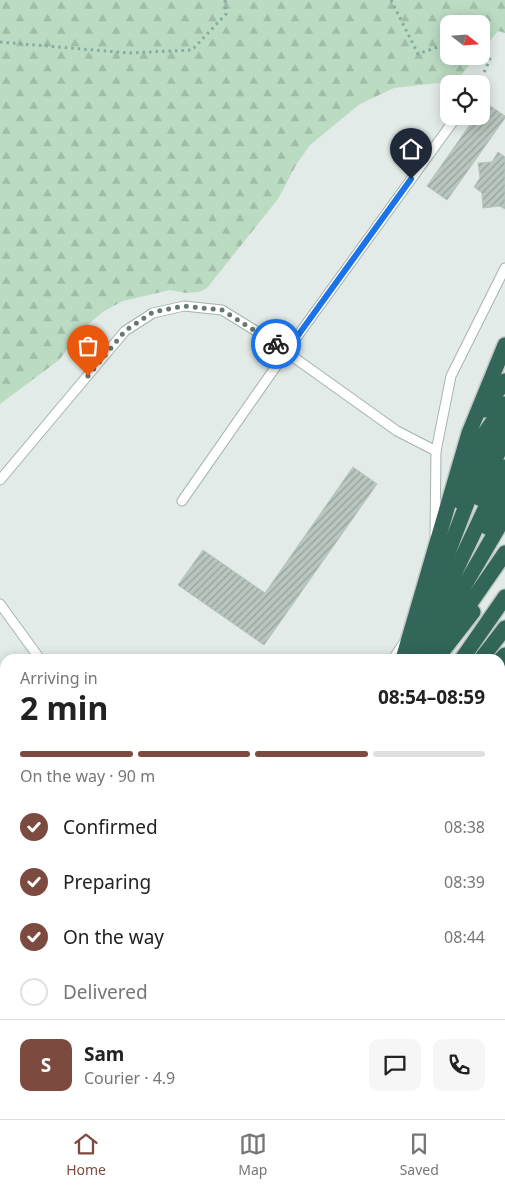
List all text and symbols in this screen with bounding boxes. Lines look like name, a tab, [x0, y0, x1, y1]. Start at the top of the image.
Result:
north arrow	[440, 15, 490, 65]
map controls	[440, 15, 490, 125]
button: locate	[440, 75, 490, 125]
pin	[390, 128, 432, 179]
icon: home	[397, 135, 425, 163]
courier	[251, 319, 301, 369]
pin	[67, 325, 109, 376]
icon: bike	[262, 330, 290, 358]
icon: bag	[74, 332, 102, 360]
text: Arriving in	[20, 667, 98, 689]
text: 08:54–08:59	[378, 684, 485, 710]
text: 2 min	[20, 686, 108, 729]
text: On the way · 90 m	[20, 765, 155, 787]
icon: check	[20, 813, 48, 841]
text: Confirmed	[63, 814, 158, 840]
text: 08:38	[444, 816, 485, 838]
icon: check	[20, 868, 48, 896]
text: Preparing	[63, 869, 151, 895]
text: 08:39	[444, 871, 485, 893]
icon: check	[20, 923, 48, 951]
text: On the way	[63, 924, 164, 950]
text: 08:44	[444, 926, 485, 948]
text: Delivered	[63, 979, 148, 1005]
button: chat	[369, 1039, 421, 1091]
button: phone	[433, 1039, 485, 1091]
text: Sam	[84, 1041, 124, 1067]
text: S	[41, 1052, 51, 1078]
text: Courier · 4.9	[84, 1067, 175, 1089]
tab: Home	[66, 1130, 106, 1179]
tab: Map	[238, 1130, 267, 1179]
tab: Saved	[400, 1130, 439, 1179]

